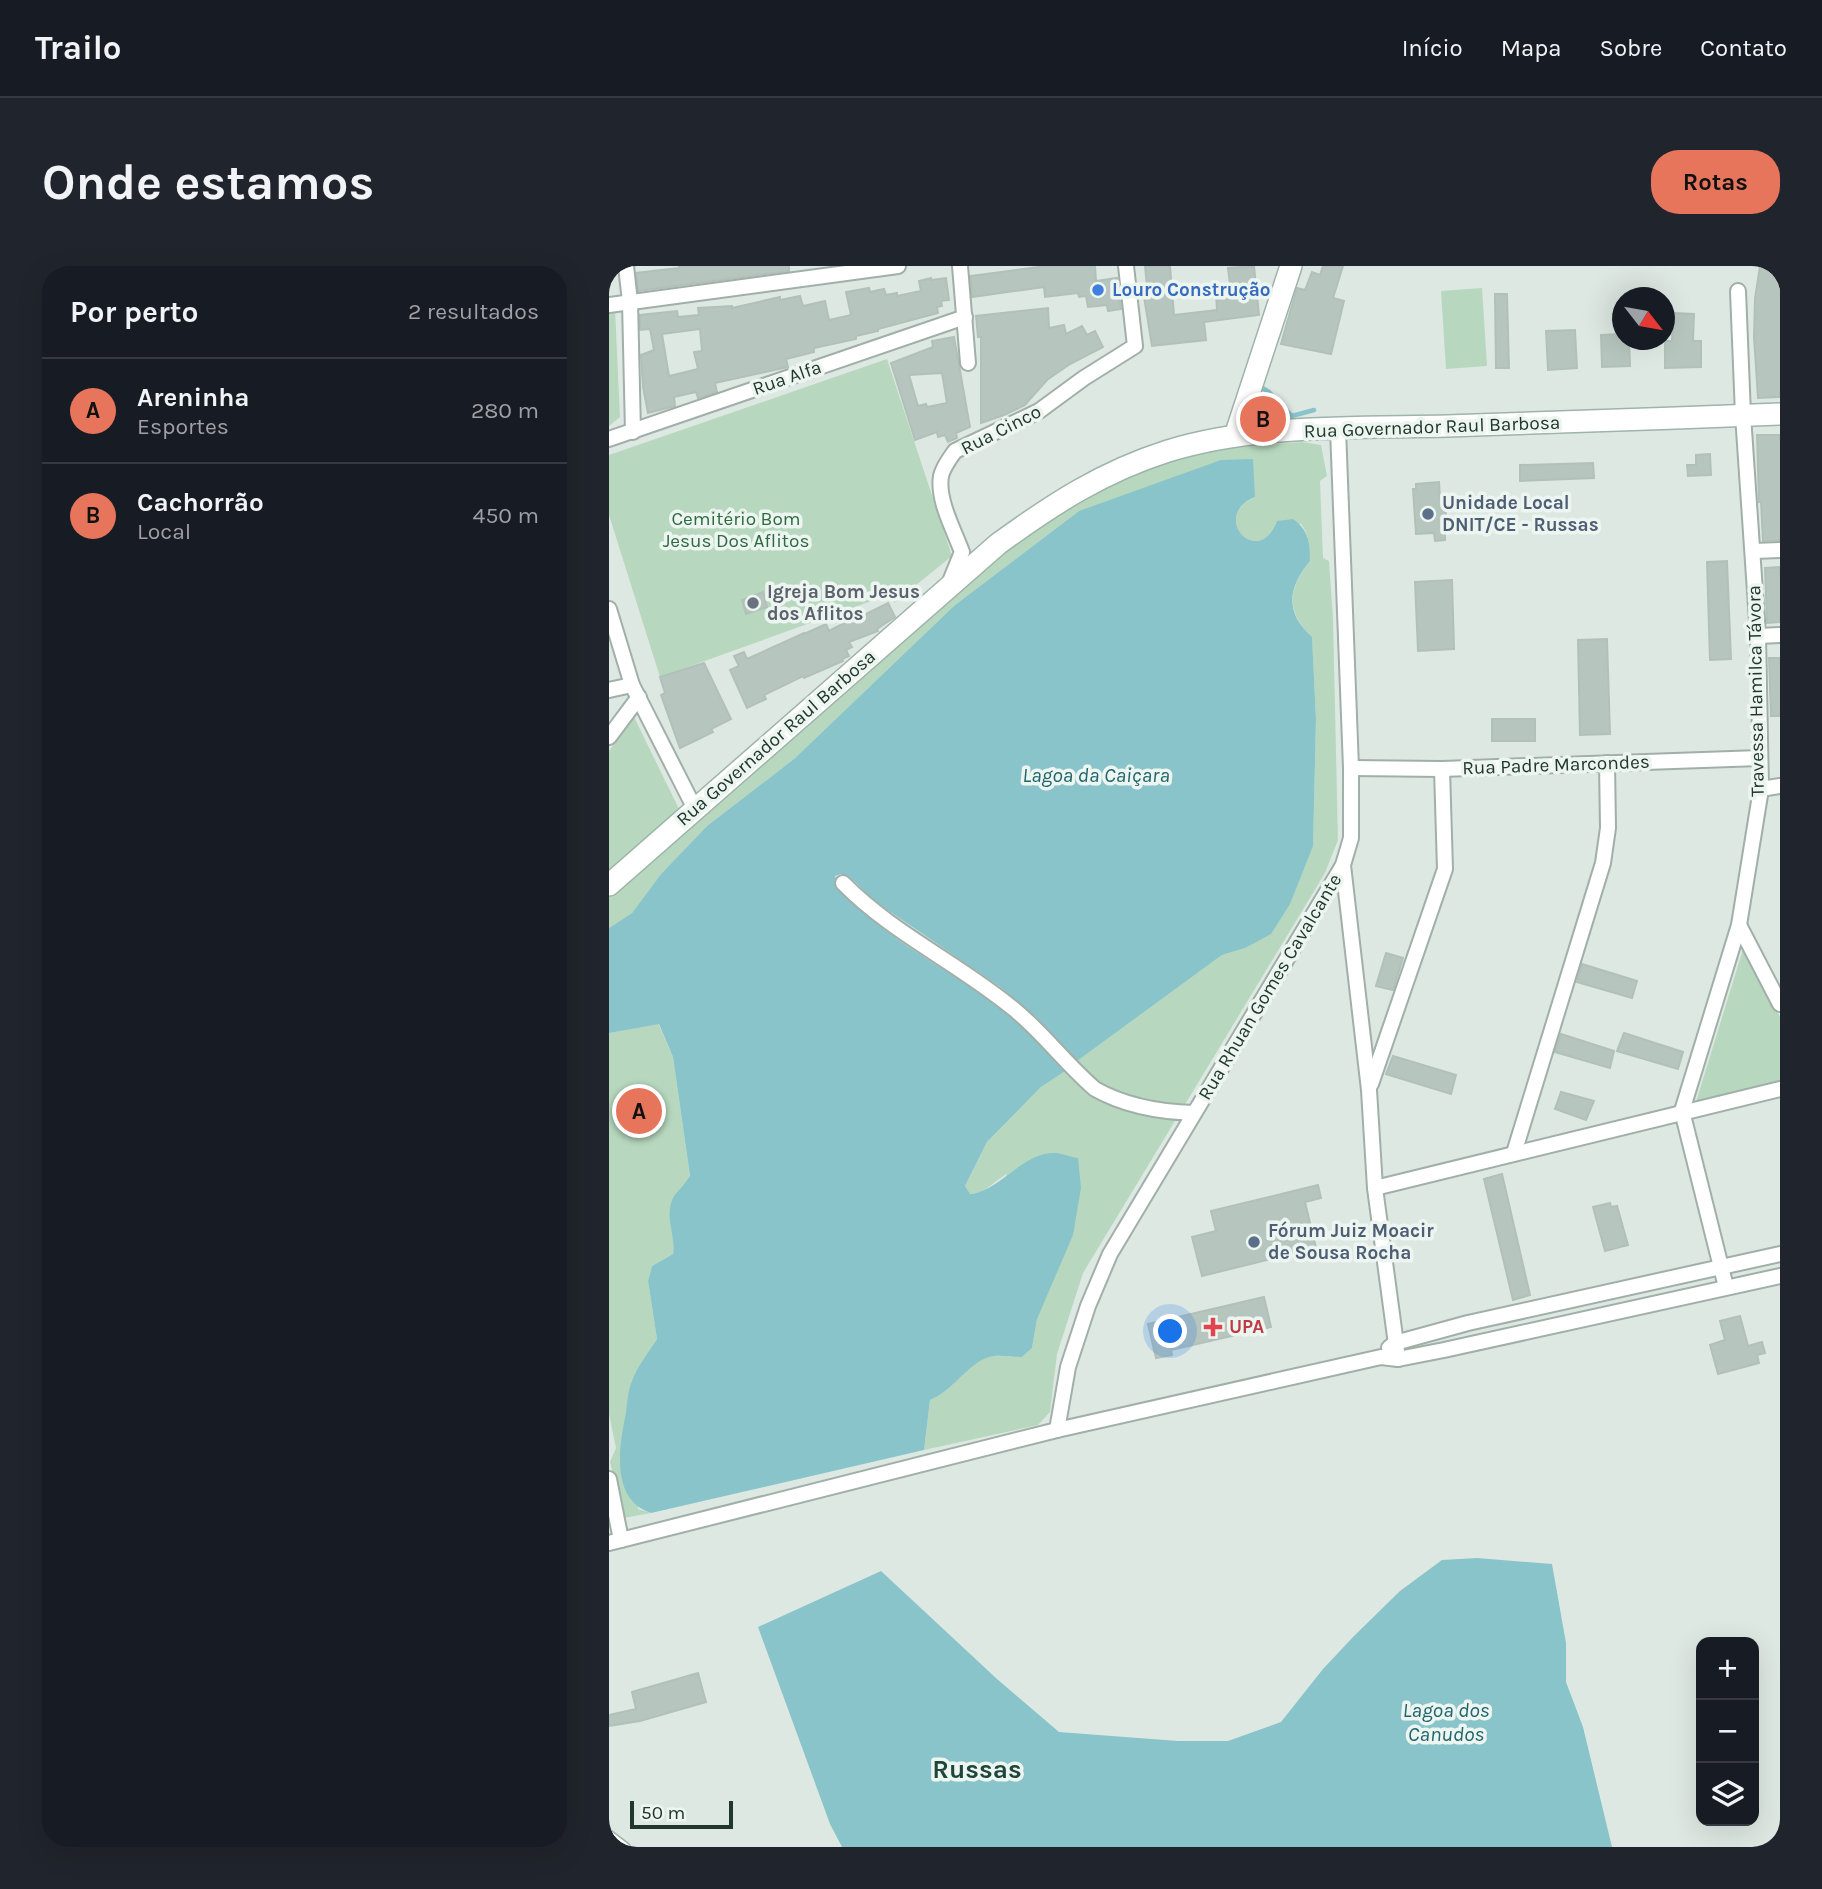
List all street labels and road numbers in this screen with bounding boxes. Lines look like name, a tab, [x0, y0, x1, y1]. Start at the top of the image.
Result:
street label: Rua Alfa	[750, 356, 824, 400]
street label: Rua Cinco	[957, 400, 1045, 460]
street label: Rua Governador Raul Barbosa	[1303, 412, 1561, 442]
street label: Travessa Hamilca Távora	[1743, 585, 1769, 797]
street label: Rua Governador Raul Barbosa	[672, 646, 880, 830]
street label: Rua Padre Marcondes	[1462, 751, 1650, 779]
street label: Rua Rhuan Gomes Cavalcante	[1194, 870, 1346, 1104]

